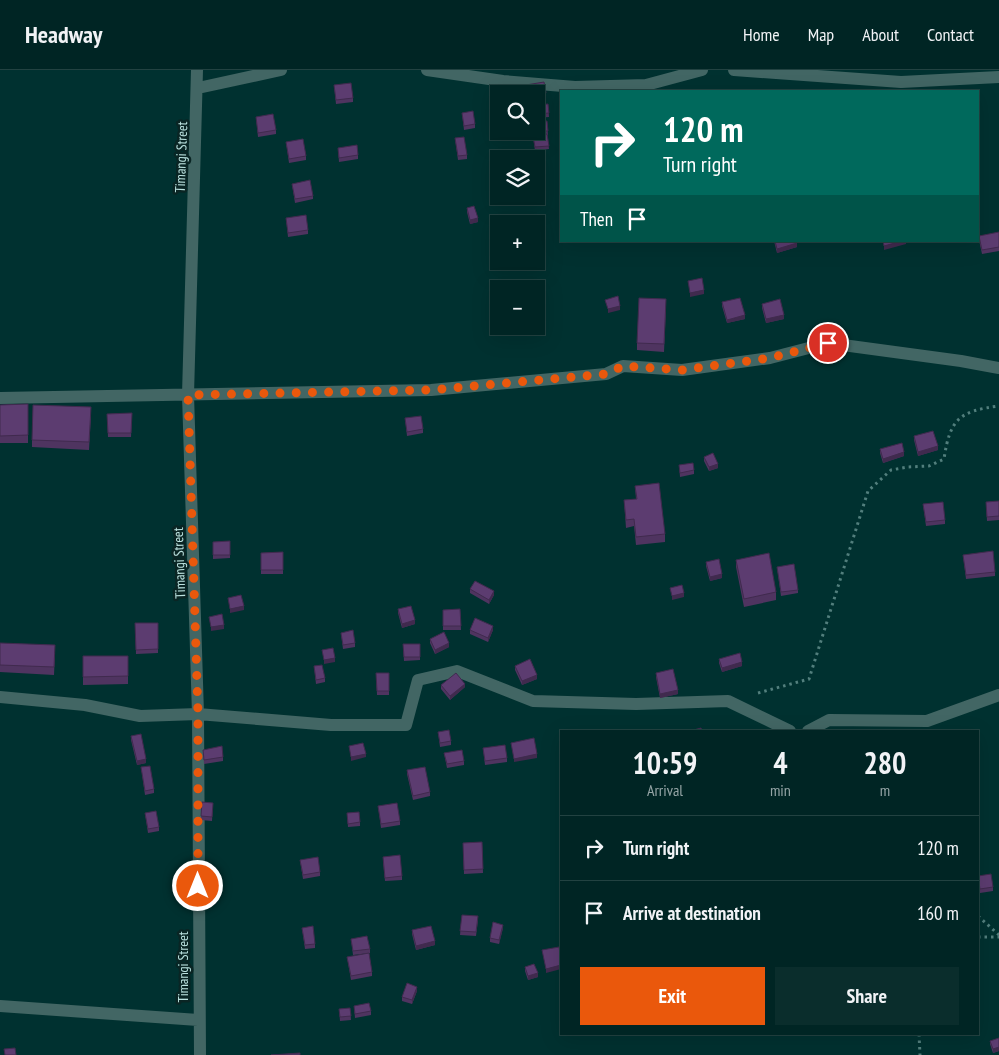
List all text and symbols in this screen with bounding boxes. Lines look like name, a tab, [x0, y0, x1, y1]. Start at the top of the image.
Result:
text: Headway	[25, 19, 102, 50]
text: Home	[743, 23, 780, 46]
text: Map	[808, 23, 834, 46]
text: About	[862, 23, 899, 46]
text: Contact	[927, 23, 974, 46]
map controls	[490, 85, 545, 335]
button: search	[490, 85, 545, 140]
text: 120 m	[663, 106, 744, 152]
icon: right	[580, 110, 645, 175]
street label: Timangi Street	[171, 121, 191, 193]
button: layers	[490, 150, 545, 205]
text: Turn right	[663, 150, 737, 178]
icon: arrive	[623, 205, 651, 233]
text: Then	[580, 207, 613, 231]
button: +	[490, 215, 545, 270]
button: −	[490, 280, 545, 335]
pin	[807, 322, 849, 364]
icon: arrive	[814, 329, 842, 357]
street label: Timangi Street	[169, 527, 189, 599]
text: 10:59	[633, 743, 697, 782]
text: 4	[773, 743, 788, 782]
text: 280	[863, 743, 906, 782]
text: Arrival	[647, 780, 683, 800]
text: min	[770, 780, 791, 800]
text: m	[880, 780, 890, 800]
icon: right	[580, 834, 608, 862]
text: Turn right	[623, 836, 689, 860]
text: 120 m	[917, 836, 959, 860]
position arrow	[171, 859, 223, 911]
icon: arrive	[580, 899, 608, 927]
text: Arrive at destination	[623, 901, 761, 925]
text: 160 m	[917, 901, 959, 925]
street label: Timangi Street	[174, 931, 192, 1003]
button: Exit	[580, 967, 765, 1025]
button: Share	[775, 967, 959, 1025]

